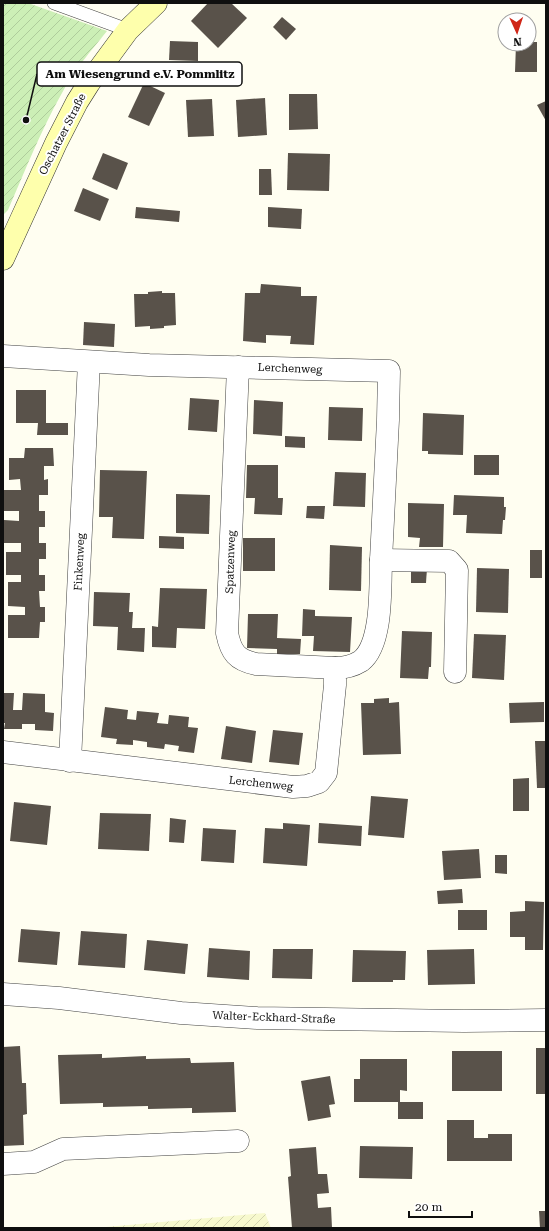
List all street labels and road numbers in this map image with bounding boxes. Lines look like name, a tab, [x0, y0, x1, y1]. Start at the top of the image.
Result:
street label: Oschatzer Straße	[36, 91, 89, 177]
street label: Lerchenweg	[257, 361, 323, 376]
street label: Spatzenweg	[223, 529, 238, 594]
street label: Finkenweg	[71, 532, 88, 591]
street label: Lerchenweg	[228, 774, 295, 793]
street label: Walter-Eckhard-Straße	[212, 1009, 336, 1026]

